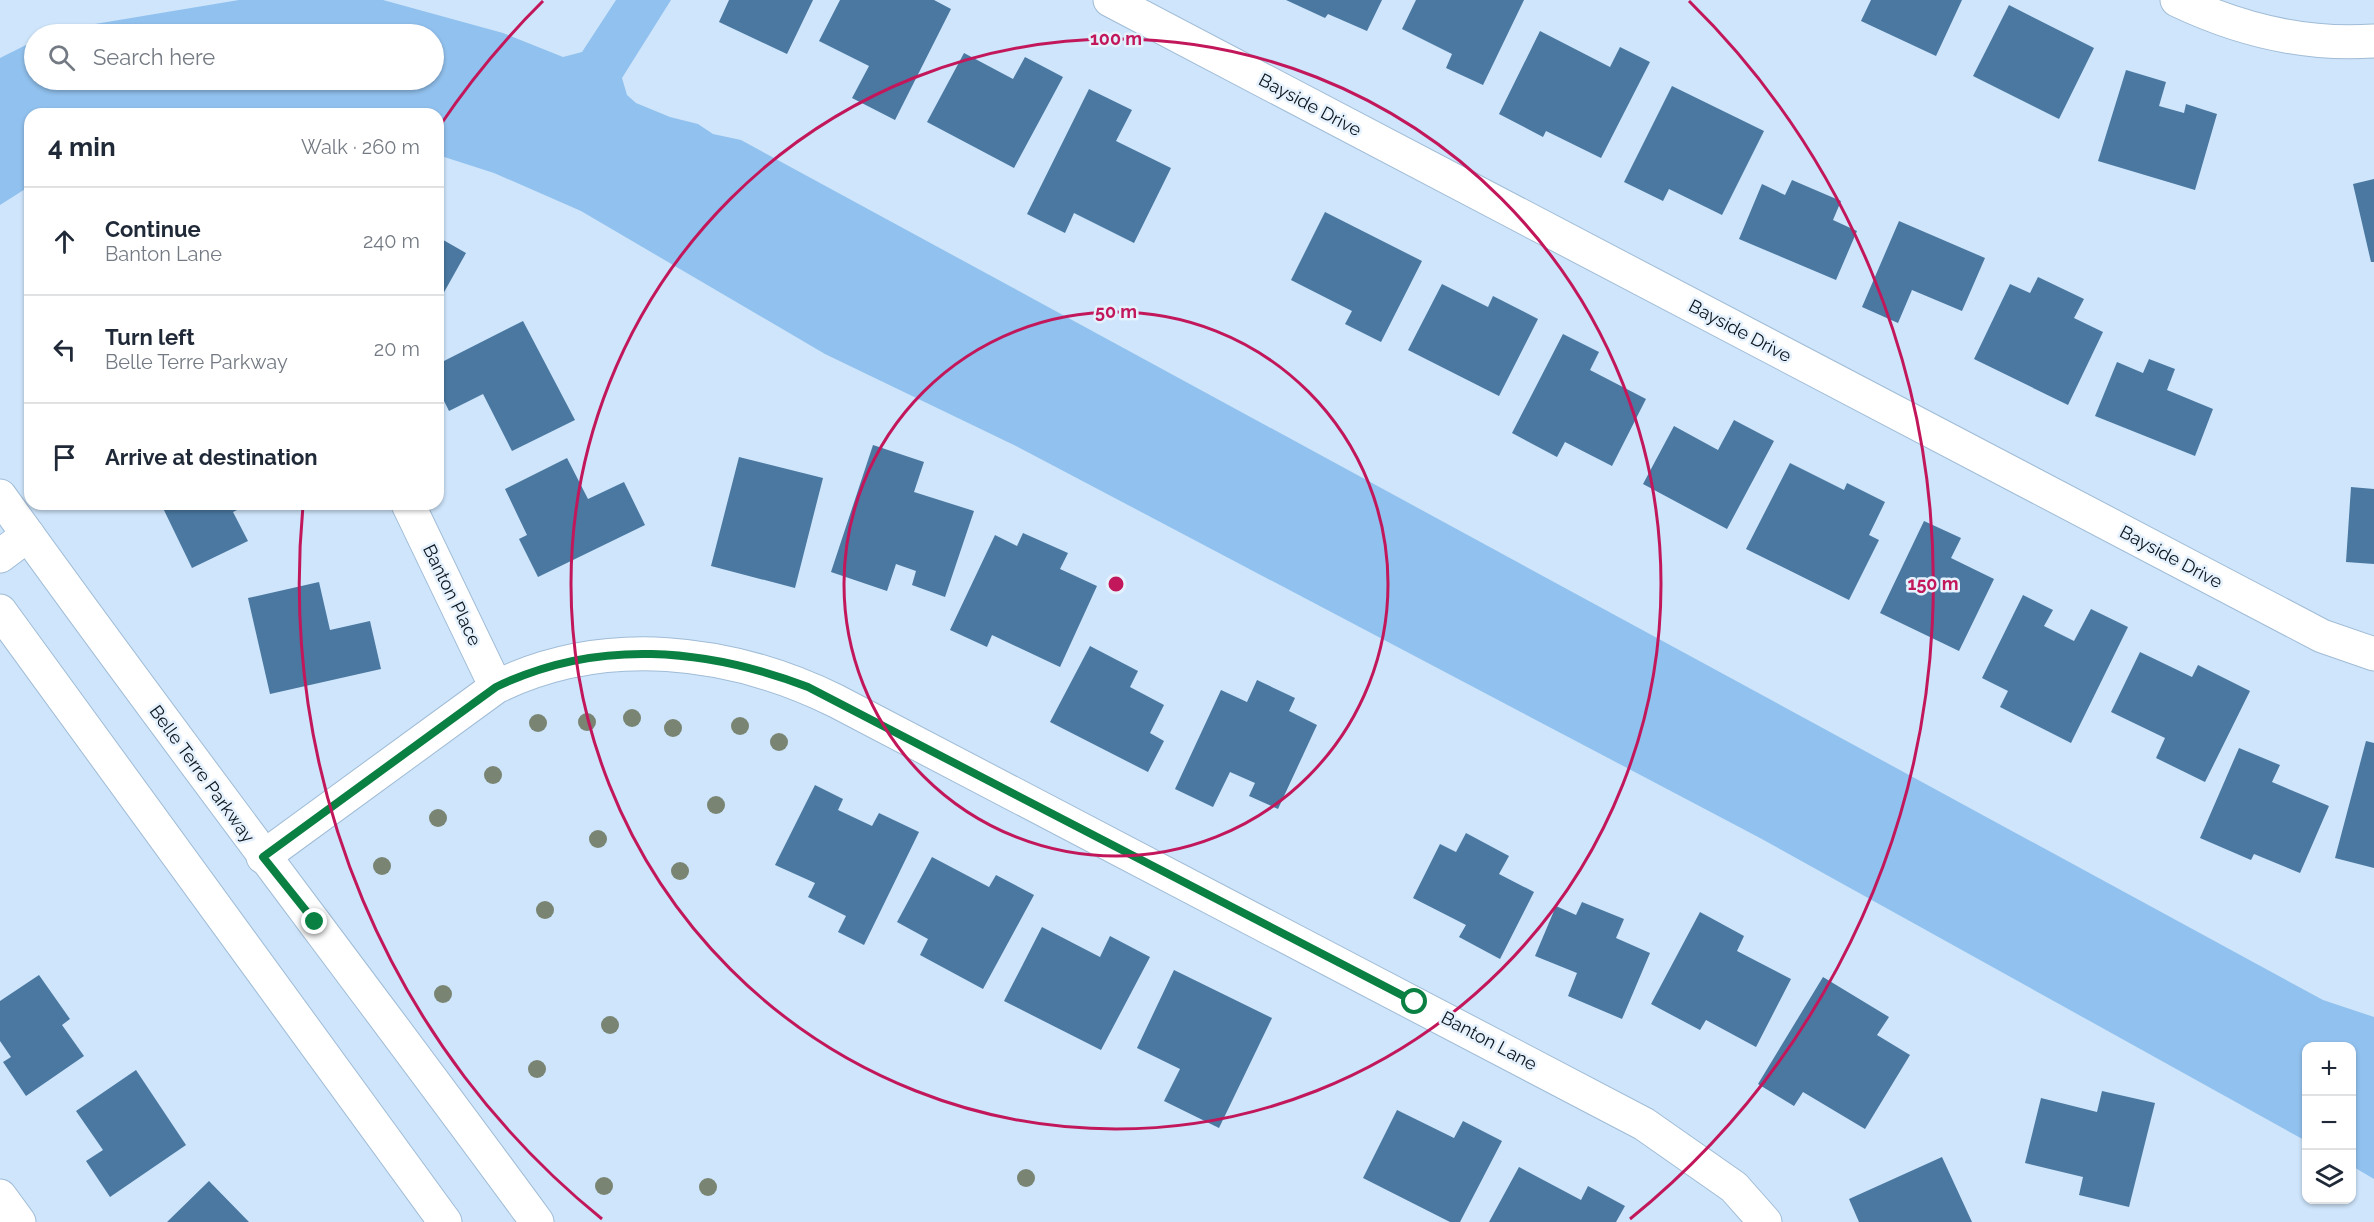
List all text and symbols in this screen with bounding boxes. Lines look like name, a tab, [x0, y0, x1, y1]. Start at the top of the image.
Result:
search box	[24, 24, 444, 90]
text: 100 m	[1090, 28, 1142, 49]
icon: search	[45, 41, 78, 74]
text: Search here	[93, 44, 215, 70]
street label: Bayside Drive	[1255, 69, 1365, 141]
text: 4 min	[48, 132, 116, 162]
text: Walk · 260 m	[301, 135, 420, 159]
text: Continue	[105, 216, 201, 242]
icon: ahead	[48, 225, 81, 258]
text: 240 m	[363, 229, 420, 253]
text: Banton Lane	[105, 242, 222, 266]
street label: Bayside Drive	[1685, 295, 1795, 367]
text: 50 m	[1095, 301, 1137, 322]
text: Turn left	[105, 324, 195, 350]
icon: left	[48, 333, 81, 366]
text: 20 m	[374, 337, 420, 361]
text: Belle Terre Parkway	[105, 350, 288, 374]
icon: arrive	[48, 441, 81, 474]
text: Arrive at destination	[105, 444, 318, 470]
street label: Bayside Drive	[2116, 521, 2226, 593]
street label: Banton Place	[419, 541, 486, 649]
text: 150 m	[1908, 573, 1959, 594]
centre of rings	[1106, 574, 1126, 594]
street label: Belle Terre Parkway	[146, 701, 259, 847]
route end	[301, 908, 327, 934]
route start	[1401, 988, 1427, 1014]
street label: Banton Lane	[1438, 1007, 1541, 1075]
map controls	[2302, 1042, 2356, 1204]
button: +	[2302, 1042, 2356, 1096]
button: −	[2302, 1096, 2356, 1150]
button: layers	[2302, 1150, 2356, 1204]

